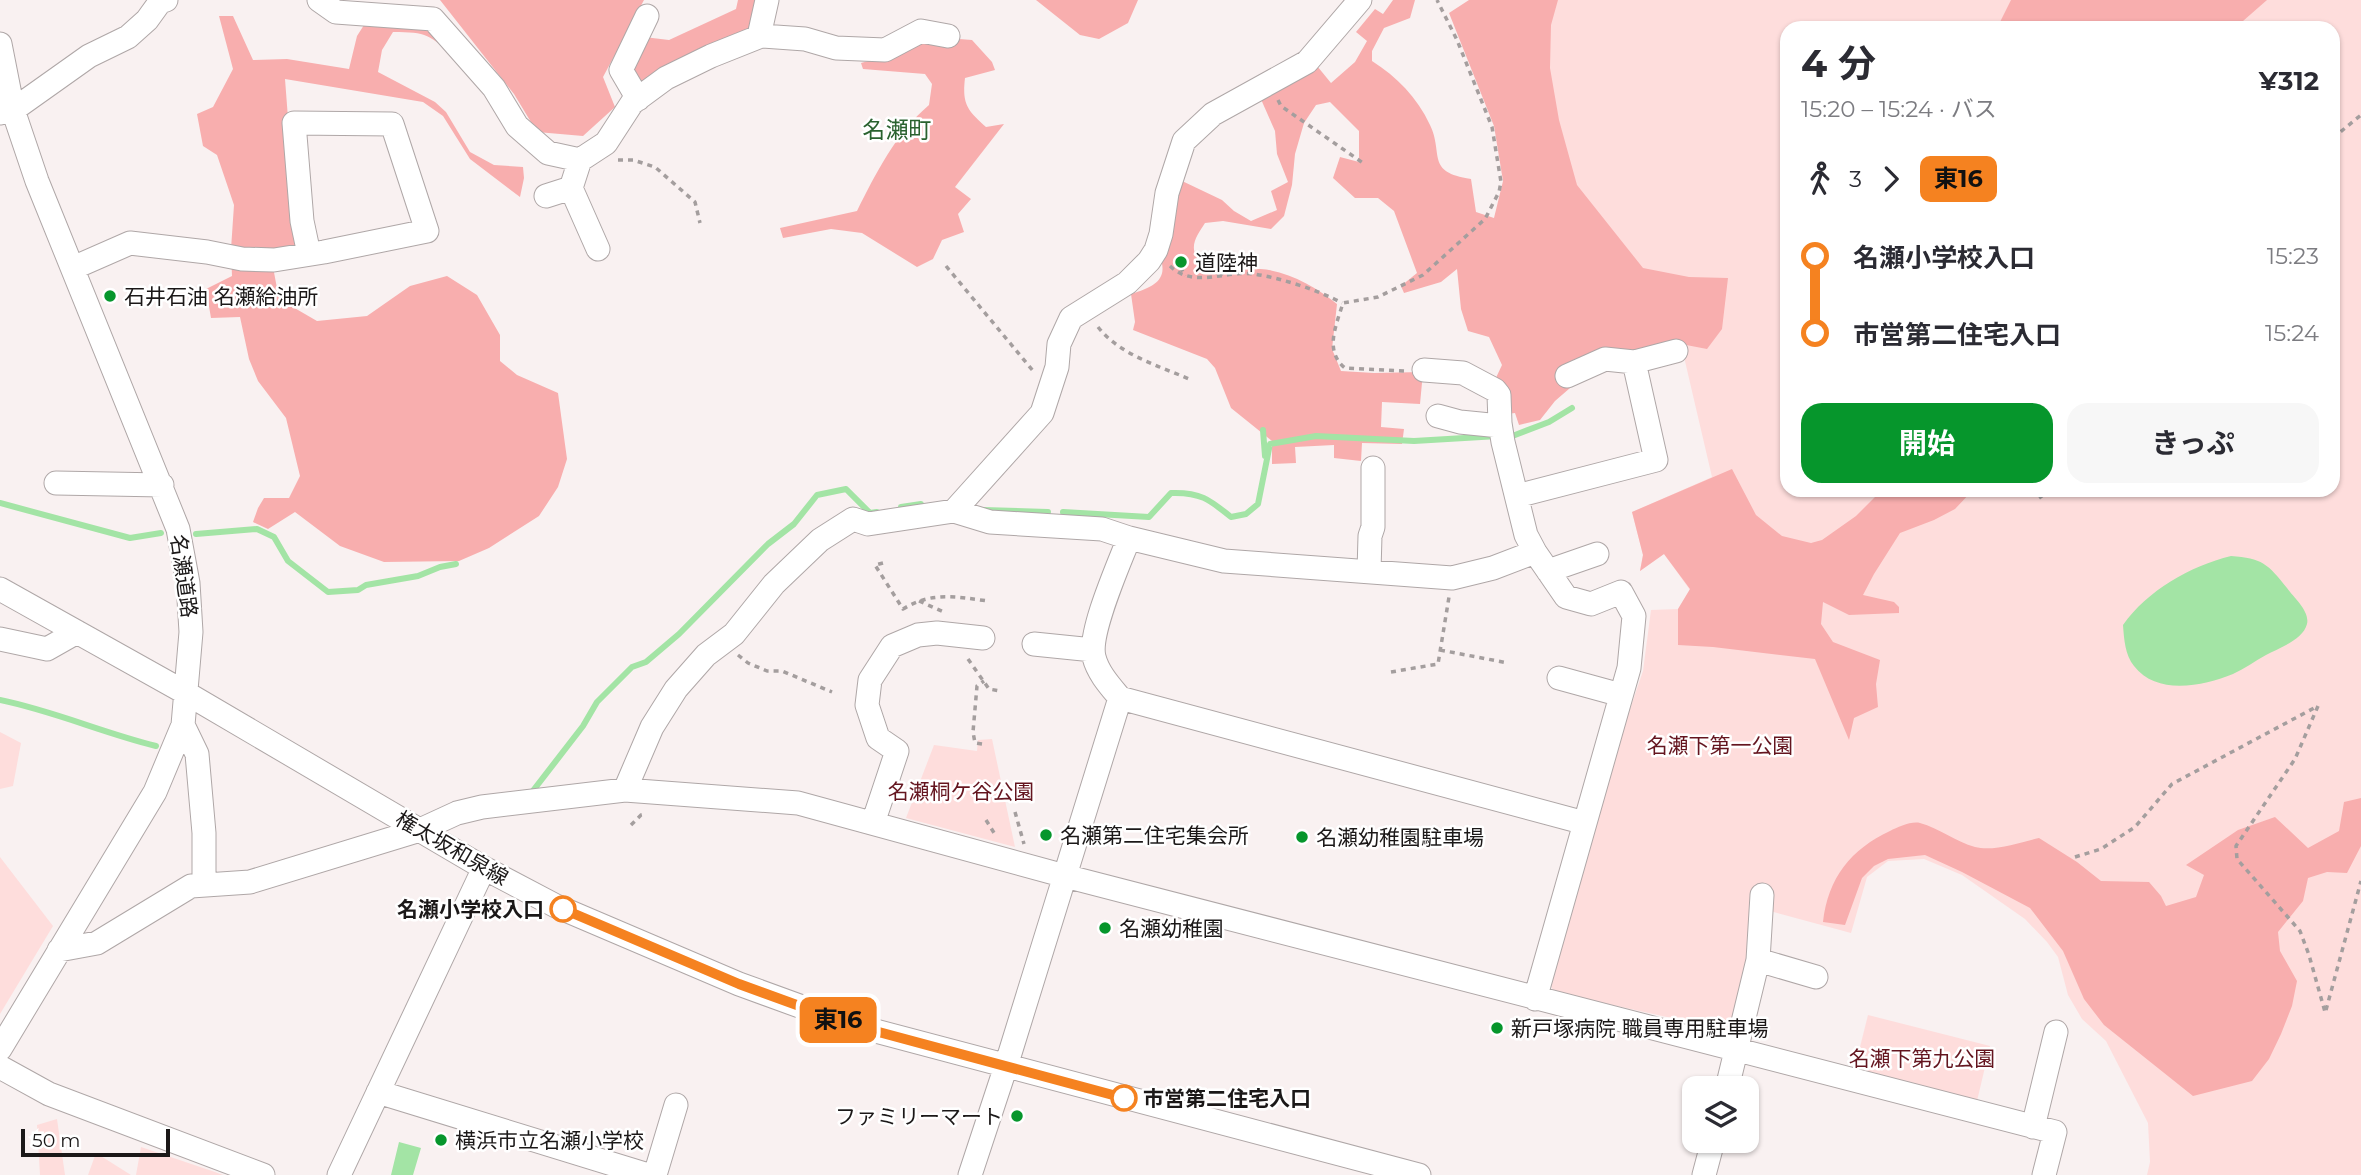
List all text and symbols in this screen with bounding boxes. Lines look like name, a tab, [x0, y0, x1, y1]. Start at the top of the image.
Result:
text: 4 分	[1801, 40, 1876, 87]
text: ¥312	[2259, 65, 2319, 97]
text: 15:20 – 15:24 · バス	[1801, 95, 1997, 123]
district label: 名瀬町	[863, 116, 932, 144]
icon: walk	[1801, 160, 1839, 198]
icon: forward	[1872, 160, 1910, 198]
text: 東16	[1934, 164, 1983, 193]
text: 3	[1849, 165, 1862, 193]
text: 名瀬小学校入口	[1853, 242, 2035, 274]
text: 15:23	[2267, 242, 2319, 270]
place label: 道陸神	[1195, 250, 1258, 275]
marker: 道陸神	[1173, 254, 1189, 270]
place label: 石井石油 名瀬給油所	[124, 284, 319, 309]
marker: 石井石油 名瀬給油所	[102, 288, 118, 304]
text: 市営第二住宅入口	[1853, 319, 2061, 351]
text: 15:24	[2265, 319, 2319, 347]
button: 開始	[1801, 403, 2053, 483]
button: きっぷ	[2067, 403, 2319, 483]
street label: 名瀬道路	[166, 533, 202, 619]
park label: 名瀬下第一公園	[1647, 733, 1794, 758]
park label: 名瀬桐ケ谷公園	[888, 779, 1035, 804]
street label: 権太坂和泉線	[391, 806, 513, 890]
place label: 名瀬第二住宅集会所	[1060, 823, 1249, 848]
place label: 名瀬幼稚園駐車場	[1316, 825, 1484, 850]
marker: 名瀬第二住宅集会所	[1038, 827, 1054, 843]
marker: 名瀬幼稚園駐車場	[1294, 829, 1310, 845]
marker: 名瀬小学校入口	[550, 896, 576, 922]
place label: 名瀬小学校入口	[397, 897, 544, 922]
place label: 名瀬幼稚園	[1119, 916, 1224, 941]
marker: 名瀬幼稚園	[1097, 920, 1113, 936]
line badge: 東16	[798, 997, 878, 1043]
text: 東16	[814, 1005, 862, 1034]
place label: 新戸塚病院 職員専用駐車場	[1511, 1016, 1769, 1041]
marker: 新戸塚病院 職員専用駐車場	[1489, 1020, 1505, 1036]
park label: 名瀬下第九公園	[1849, 1046, 1996, 1071]
map controls	[1682, 1076, 1759, 1153]
button: layers	[1682, 1076, 1759, 1153]
marker: 市営第二住宅入口	[1111, 1085, 1137, 1111]
place label: 市営第二住宅入口	[1143, 1086, 1311, 1111]
place label: ファミリーマート	[835, 1104, 1003, 1129]
marker: ファミリーマート	[1009, 1108, 1025, 1124]
scale bar	[21, 1126, 170, 1158]
place label: 横浜市立名瀬小学校	[455, 1128, 644, 1153]
text: 50 m	[32, 1129, 80, 1152]
marker: 横浜市立名瀬小学校	[433, 1132, 449, 1148]

